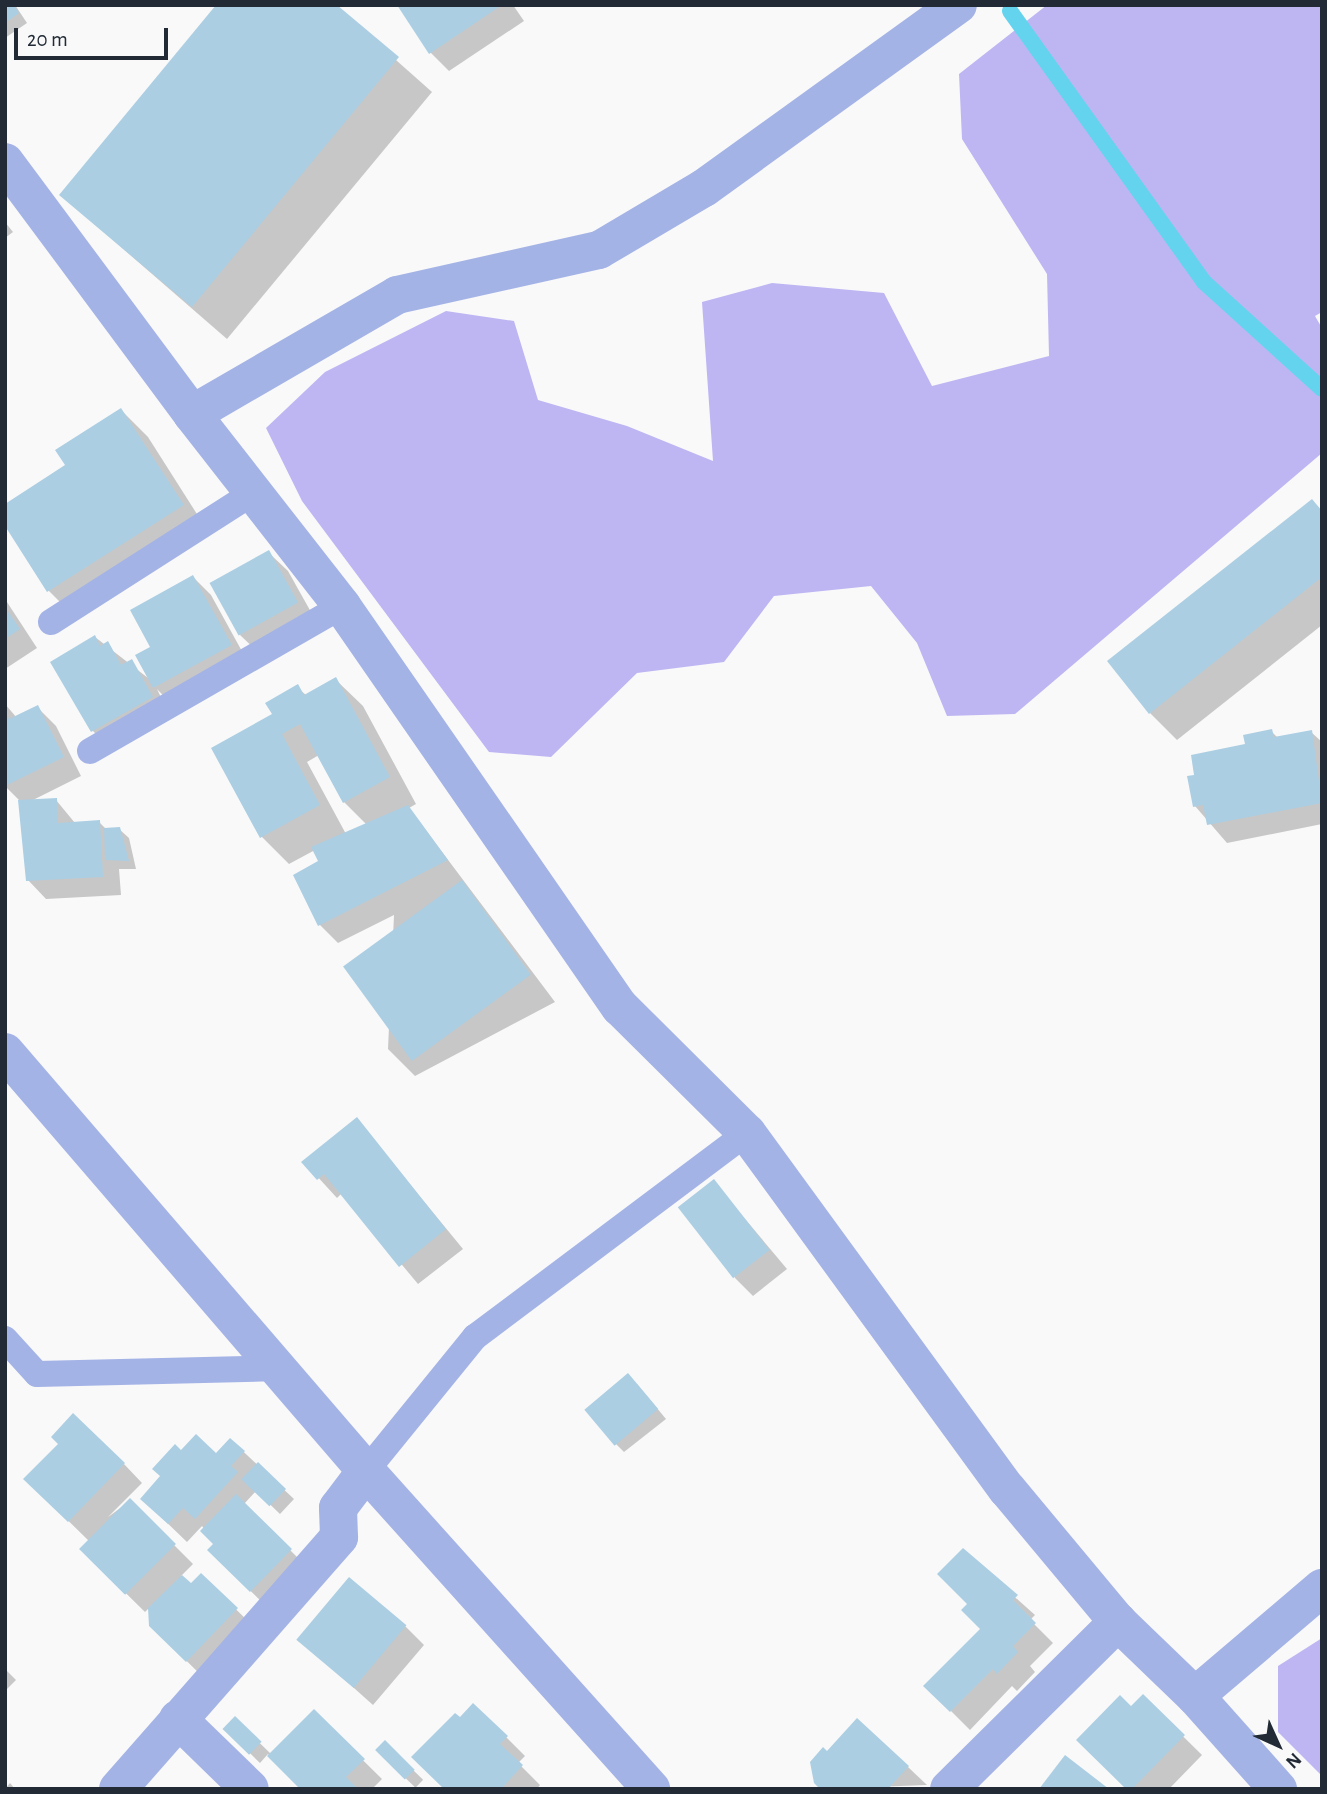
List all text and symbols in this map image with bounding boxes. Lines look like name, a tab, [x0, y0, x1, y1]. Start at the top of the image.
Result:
scale bar	[18, 14, 172, 58]
text: 20 m	[27, 29, 68, 50]
north arrow	[1243, 1710, 1313, 1780]
text: N	[1282, 1749, 1305, 1772]

